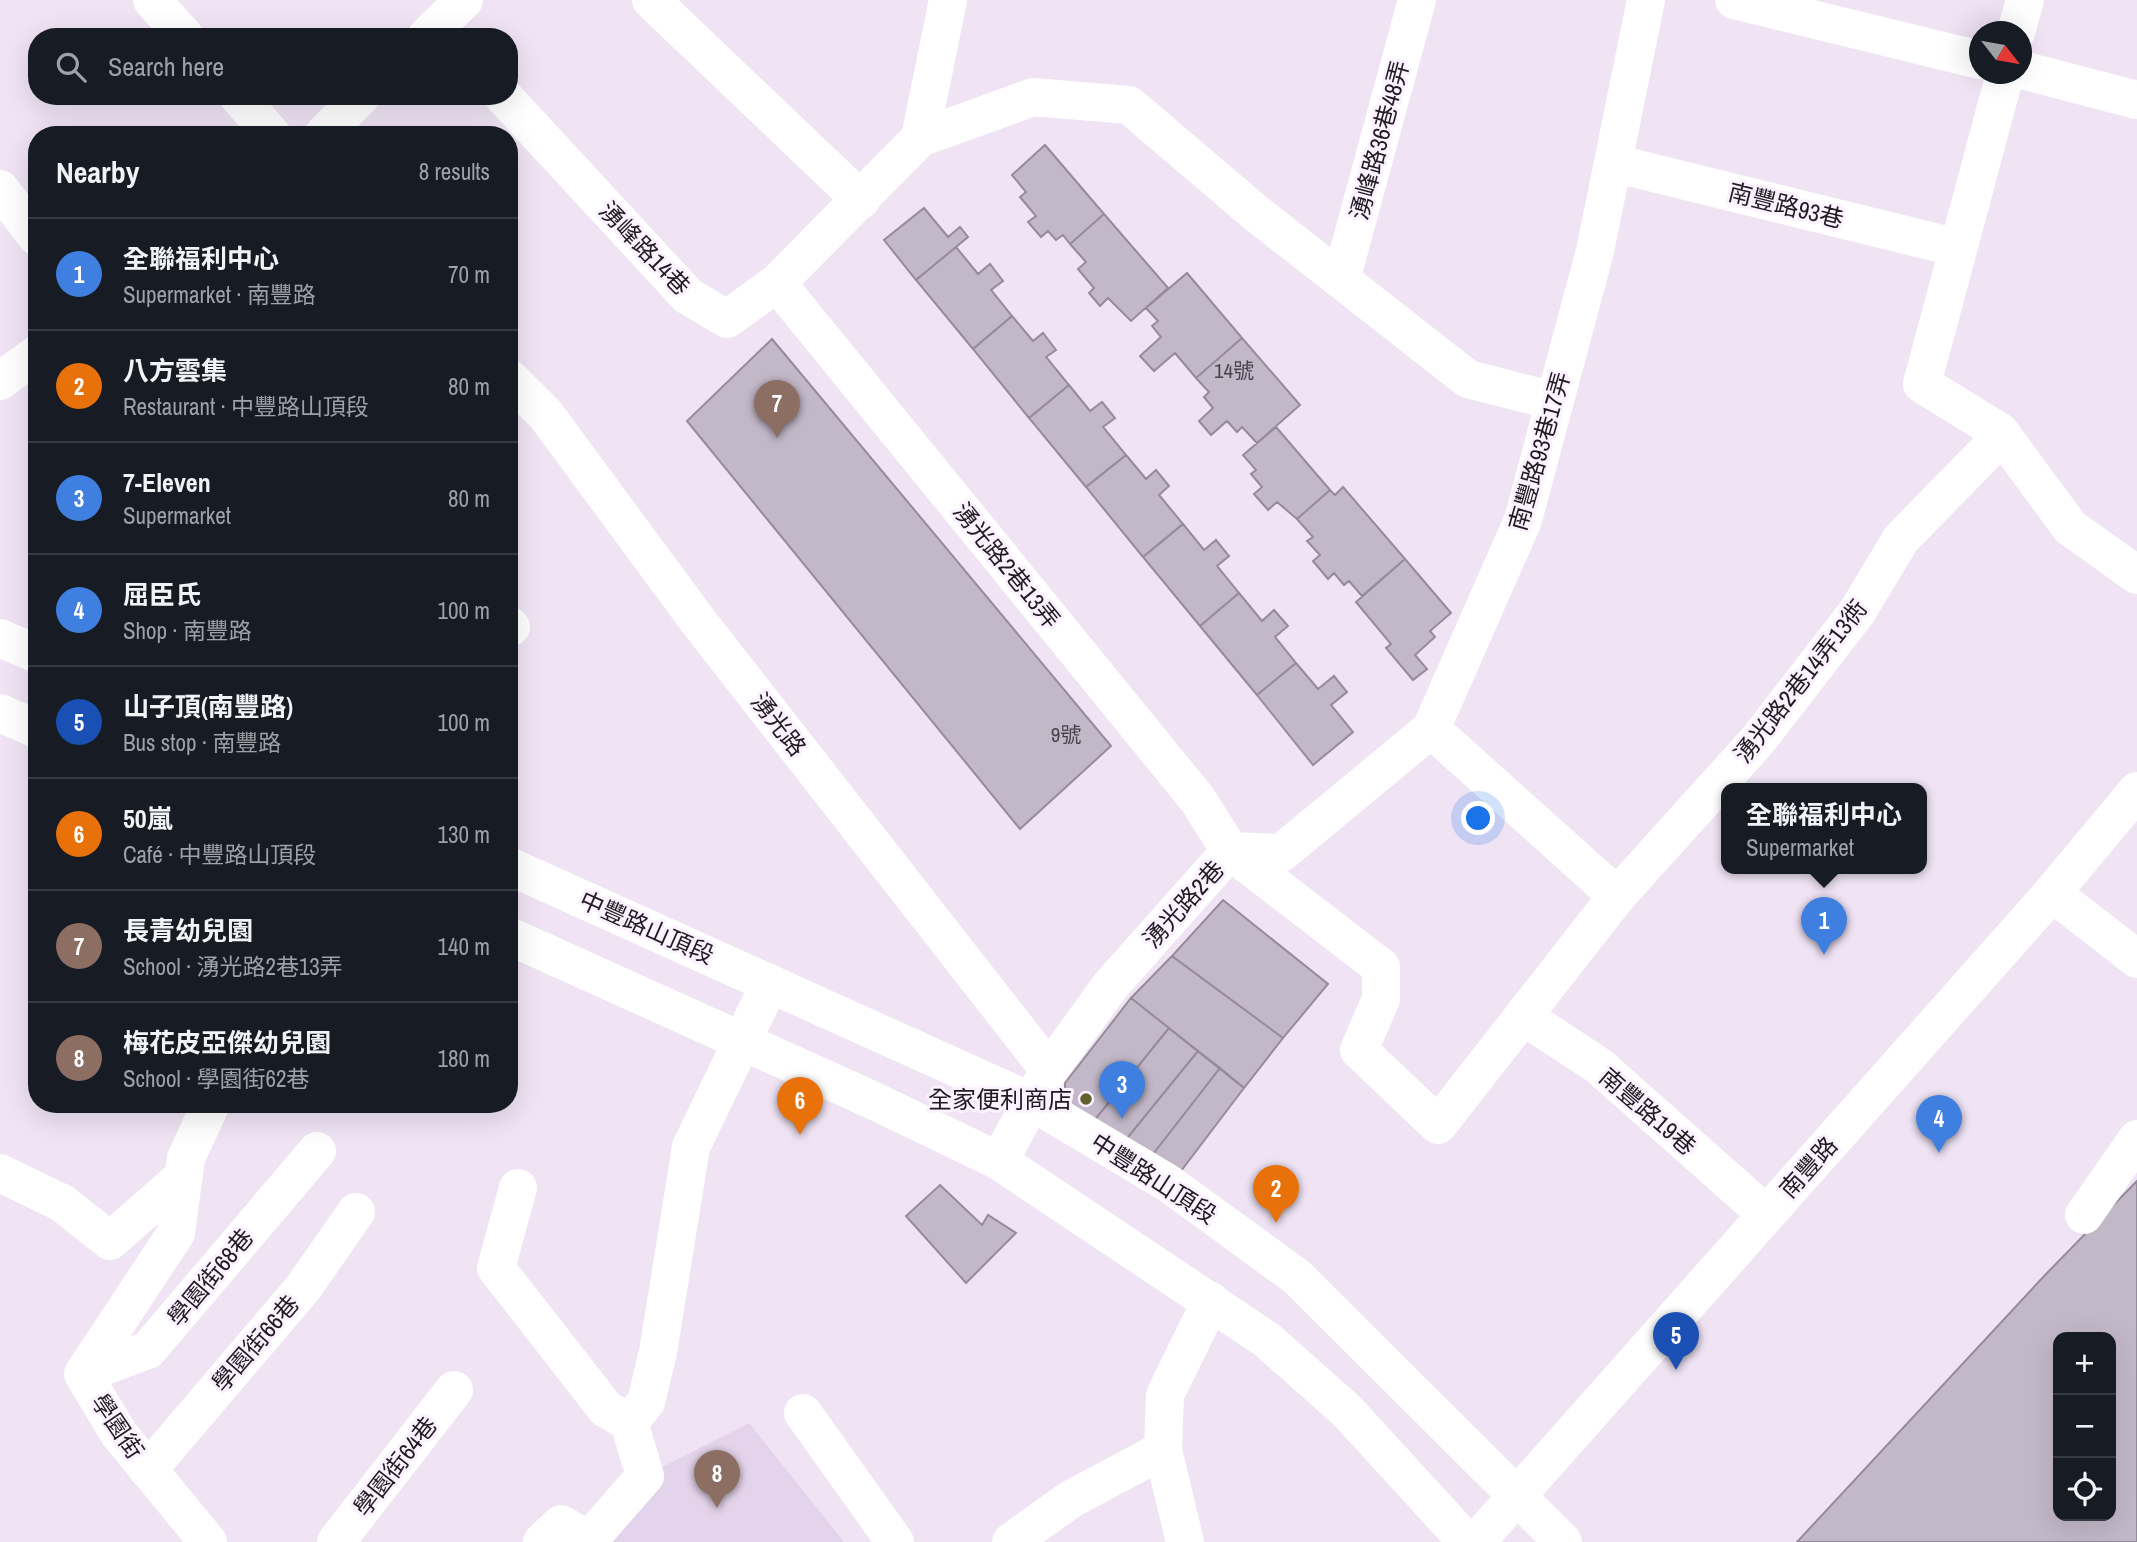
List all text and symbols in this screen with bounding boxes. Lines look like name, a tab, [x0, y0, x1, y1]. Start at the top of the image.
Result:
north arrow	[1969, 21, 2032, 84]
search box	[28, 28, 518, 105]
icon: search	[52, 48, 90, 86]
text: Search here	[108, 49, 224, 84]
street label: 湧峰路36巷48弄	[1342, 57, 1416, 223]
text: Nearby	[56, 152, 139, 192]
text: 8 results	[419, 156, 490, 187]
street label: 南豐路93巷	[1725, 175, 1847, 235]
street label: 湧峰路14巷	[593, 194, 697, 302]
text: 全聯福利中心	[123, 241, 279, 276]
text: 1	[74, 259, 84, 290]
text: 70 m	[448, 259, 490, 290]
text: Supermarket · 南豐路	[123, 279, 316, 310]
text: 八方雲集	[123, 353, 227, 388]
house number: 14號	[1214, 356, 1254, 385]
street label: 南豐路93巷17弄	[1501, 368, 1577, 534]
text: 2	[74, 371, 84, 402]
text: 80 m	[448, 371, 490, 402]
pin: 7	[754, 380, 800, 438]
text: Restaurant · 中豐路山頂段	[123, 391, 369, 422]
text: 7-Eleven	[123, 465, 211, 500]
text: 3	[74, 483, 84, 514]
text: 80 m	[448, 483, 490, 514]
street label: 湧光路2巷13弄	[946, 496, 1068, 634]
text: Supermarket	[123, 500, 231, 531]
text: 屈臣氏	[123, 577, 201, 612]
street label: 湧光路2巷14弄13衖	[1726, 593, 1874, 769]
text: 4	[74, 595, 84, 626]
text: 100 m	[438, 595, 490, 626]
text: Shop · 南豐路	[123, 615, 252, 646]
street label: 湧光路	[744, 686, 814, 762]
text: 山子頂(南豐路)	[123, 689, 293, 724]
text: 5	[74, 707, 84, 738]
text: 100 m	[438, 707, 490, 738]
house number: 9號	[1051, 720, 1081, 749]
text: Bus stop · 南豐路	[123, 727, 281, 758]
popup	[1721, 783, 1927, 874]
text: 全聯福利中心	[1746, 797, 1902, 832]
text: 50嵐	[123, 801, 173, 836]
your location	[1461, 801, 1495, 835]
text: 6	[74, 819, 84, 850]
text: 130 m	[438, 819, 490, 850]
text: Supermarket	[1746, 832, 1854, 863]
text: Café · 中豐路山頂段	[123, 839, 317, 870]
street label: 湧光路2巷	[1135, 854, 1231, 954]
street label: 中豐路山頂段	[575, 883, 719, 971]
pin: 1	[1801, 897, 1847, 955]
text: 長青幼兒園	[123, 913, 253, 948]
text: 7	[74, 931, 84, 962]
text: 140 m	[438, 931, 490, 962]
text: School · 湧光路2巷13弄	[123, 951, 343, 982]
text: 梅花皮亞傑幼兒園	[123, 1025, 331, 1060]
text: 8	[74, 1043, 84, 1074]
text: 180 m	[438, 1043, 490, 1074]
street label: 南豐路19巷	[1593, 1060, 1703, 1162]
pin: 3	[1099, 1061, 1145, 1119]
text: School · 學園街62巷	[123, 1063, 309, 1094]
pin: 6	[777, 1077, 823, 1135]
place label: 全家便利商店	[928, 1083, 1072, 1115]
marker: 全家便利商店	[1078, 1091, 1094, 1107]
pin: 4	[1916, 1095, 1962, 1153]
street label: 中豐路山頂段	[1085, 1125, 1223, 1231]
street label: 南豐路	[1772, 1130, 1844, 1204]
pin: 2	[1253, 1165, 1299, 1223]
street label: 學園街68巷	[160, 1222, 260, 1332]
street label: 學園街66巷	[204, 1288, 306, 1398]
pin: 5	[1653, 1312, 1699, 1370]
map controls	[2053, 1332, 2116, 1521]
button: +	[2053, 1332, 2116, 1395]
street label: 學園街	[85, 1387, 151, 1465]
button: −	[2053, 1395, 2116, 1458]
street label: 學園街64巷	[346, 1410, 444, 1522]
pin: 8	[694, 1450, 740, 1508]
button: locate	[2053, 1458, 2116, 1521]

